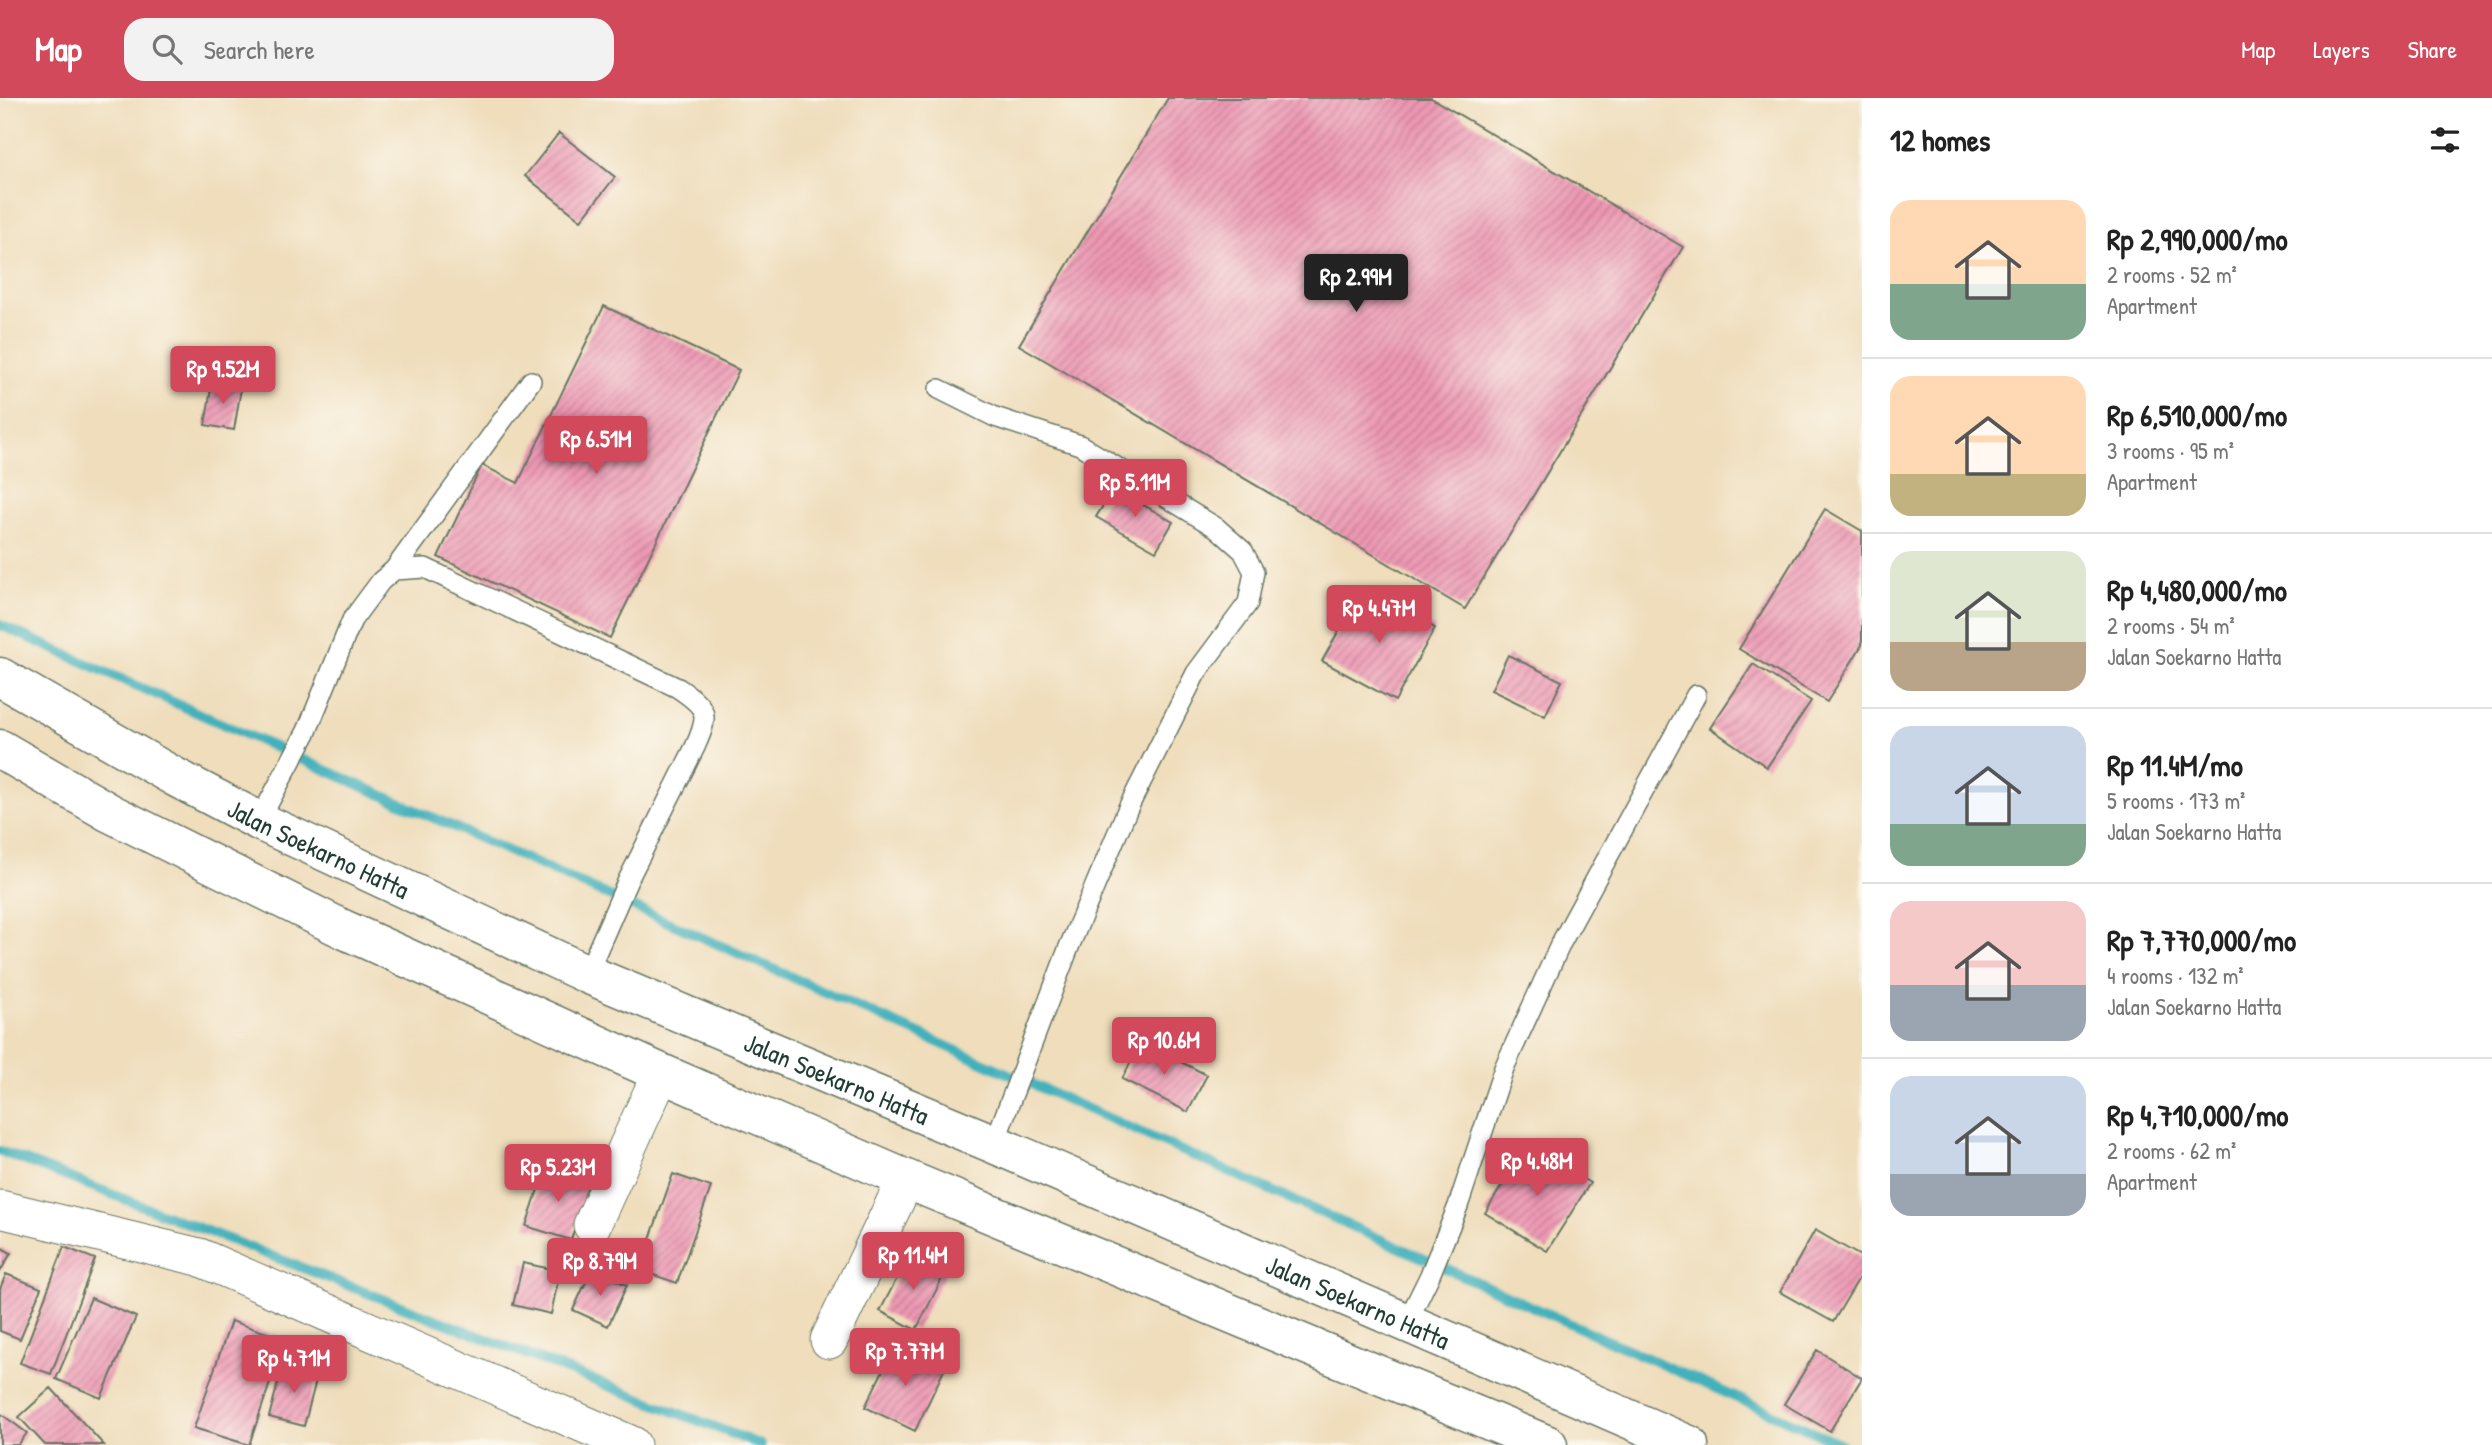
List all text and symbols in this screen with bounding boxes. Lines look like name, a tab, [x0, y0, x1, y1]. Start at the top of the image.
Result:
search box	[124, 18, 614, 81]
text: Map	[35, 27, 82, 71]
icon: search	[148, 30, 186, 68]
text: Search here	[204, 32, 315, 67]
text: Map	[2241, 33, 2275, 65]
text: Layers	[2313, 33, 2370, 65]
text: Share	[2408, 33, 2457, 65]
text: 12 homes	[1890, 120, 1990, 160]
icon: filters	[2426, 121, 2464, 159]
text: Rp 2,990,000/mo	[2107, 219, 2287, 259]
icon: home	[1946, 228, 2030, 312]
pin: Rp 2.99M	[1284, 254, 1428, 314]
text: 2 rooms · 52 m²	[2107, 259, 2237, 290]
text: Rp 2.99M	[1320, 261, 1392, 292]
text: Apartment	[2107, 290, 2197, 321]
pin: Rp 9.52M	[151, 346, 295, 406]
text: Rp 9.52M	[186, 353, 260, 384]
text: Rp 6,510,000/mo	[2107, 395, 2287, 435]
icon: home	[1946, 404, 2030, 488]
pin: Rp 6.51M	[524, 416, 668, 476]
text: Rp 6.51M	[560, 423, 632, 454]
text: 3 rooms · 95 m²	[2107, 435, 2234, 466]
pin: Rp 5.11M	[1063, 460, 1207, 519]
text: Rp 5.11M	[1100, 466, 1170, 497]
text: Apartment	[2107, 466, 2197, 497]
text: Rp 4,480,000/mo	[2107, 570, 2287, 610]
icon: home	[1946, 579, 2030, 663]
pin: Rp 4.47M	[1307, 586, 1451, 645]
text: Rp 4.47M	[1343, 592, 1415, 623]
text: 2 rooms · 54 m²	[2107, 610, 2235, 641]
text: Jalan Soekarno Hatta	[2107, 641, 2281, 672]
text: Rp 11.4M/mo	[2107, 745, 2243, 785]
icon: home	[1946, 754, 2030, 838]
text: 5 rooms · 173 m²	[2107, 785, 2245, 816]
street label: Jalan Soekarno Hatta	[222, 790, 415, 906]
text: Jalan Soekarno Hatta	[2107, 816, 2281, 847]
text: Rp 7,770,000/mo	[2107, 920, 2296, 960]
icon: home	[1946, 929, 2030, 1013]
text: 4 rooms · 132 m²	[2107, 960, 2244, 991]
text: Jalan Soekarno Hatta	[2107, 991, 2281, 1022]
pin: Rp 10.6M	[1092, 1018, 1236, 1077]
street label: Jalan Soekarno Hatta	[739, 1024, 935, 1132]
text: Rp 10.6M	[1128, 1024, 1200, 1055]
text: Rp 4,710,000/mo	[2107, 1095, 2288, 1135]
icon: home	[1946, 1104, 2030, 1188]
text: 2 rooms · 62 m²	[2107, 1135, 2236, 1166]
pin: Rp 4.48M	[1465, 1138, 1609, 1198]
pin: Rp 5.23M	[486, 1144, 630, 1204]
text: Rp 4.48M	[1501, 1145, 1573, 1176]
text: Rp 5.23M	[521, 1151, 595, 1182]
text: Apartment	[2107, 1166, 2197, 1197]
pin: Rp 11.4M	[841, 1232, 985, 1292]
pin: Rp 8.79M	[528, 1238, 672, 1298]
text: Rp 11.4M	[878, 1239, 948, 1270]
text: Rp 8.79M	[563, 1245, 637, 1276]
street label: Jalan Soekarno Hatta	[1261, 1246, 1455, 1357]
pin: Rp 7.77M	[833, 1328, 977, 1388]
text: Rp 7.77M	[866, 1335, 944, 1366]
pin: Rp 4.71M	[222, 1336, 366, 1395]
text: Rp 4.71M	[258, 1342, 330, 1373]

